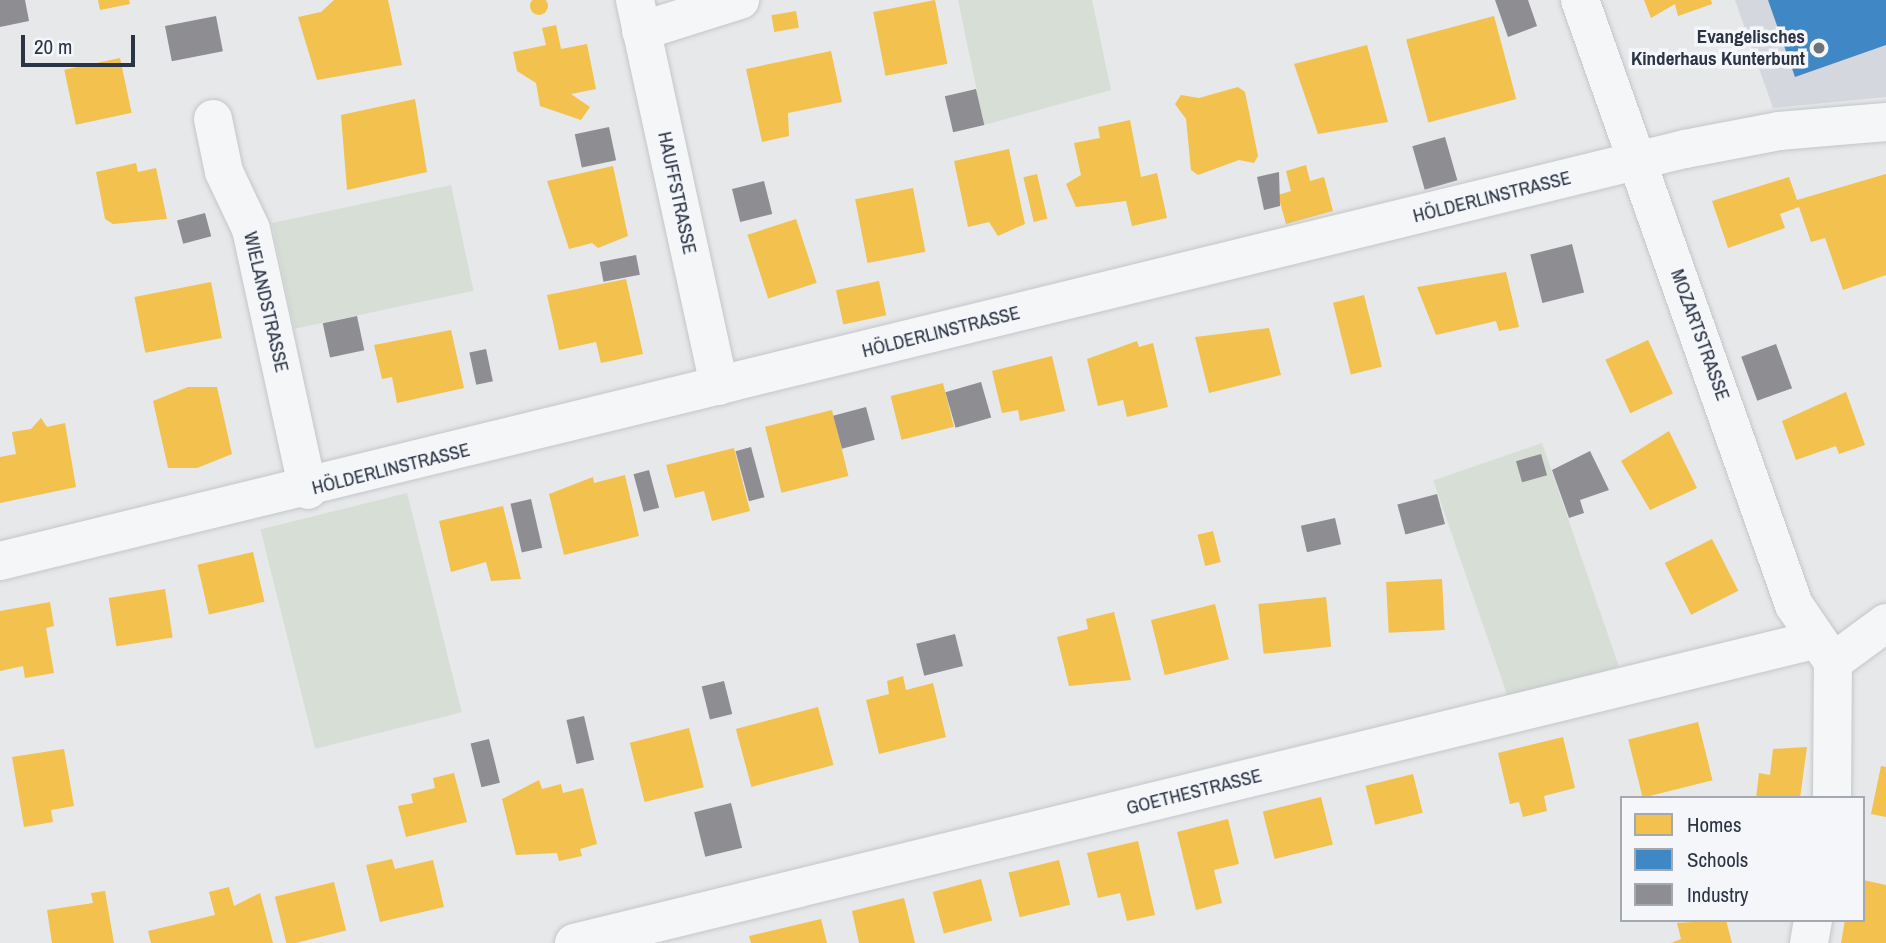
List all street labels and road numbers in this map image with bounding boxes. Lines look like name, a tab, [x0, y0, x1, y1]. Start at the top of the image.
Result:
street label: HAUFFSTRASSE	[653, 130, 701, 256]
street label: HÖLDERLINSTRASSE	[1411, 166, 1573, 228]
street label: WIELANDSTRASSE	[239, 229, 293, 375]
street label: MOZARTSTRASSE	[1666, 266, 1734, 404]
street label: HÖLDERLINSTRASSE	[860, 301, 1022, 363]
street label: HÖLDERLINSTRASSE	[310, 438, 472, 500]
street label: GOETHESTRASSE	[1124, 764, 1264, 820]

